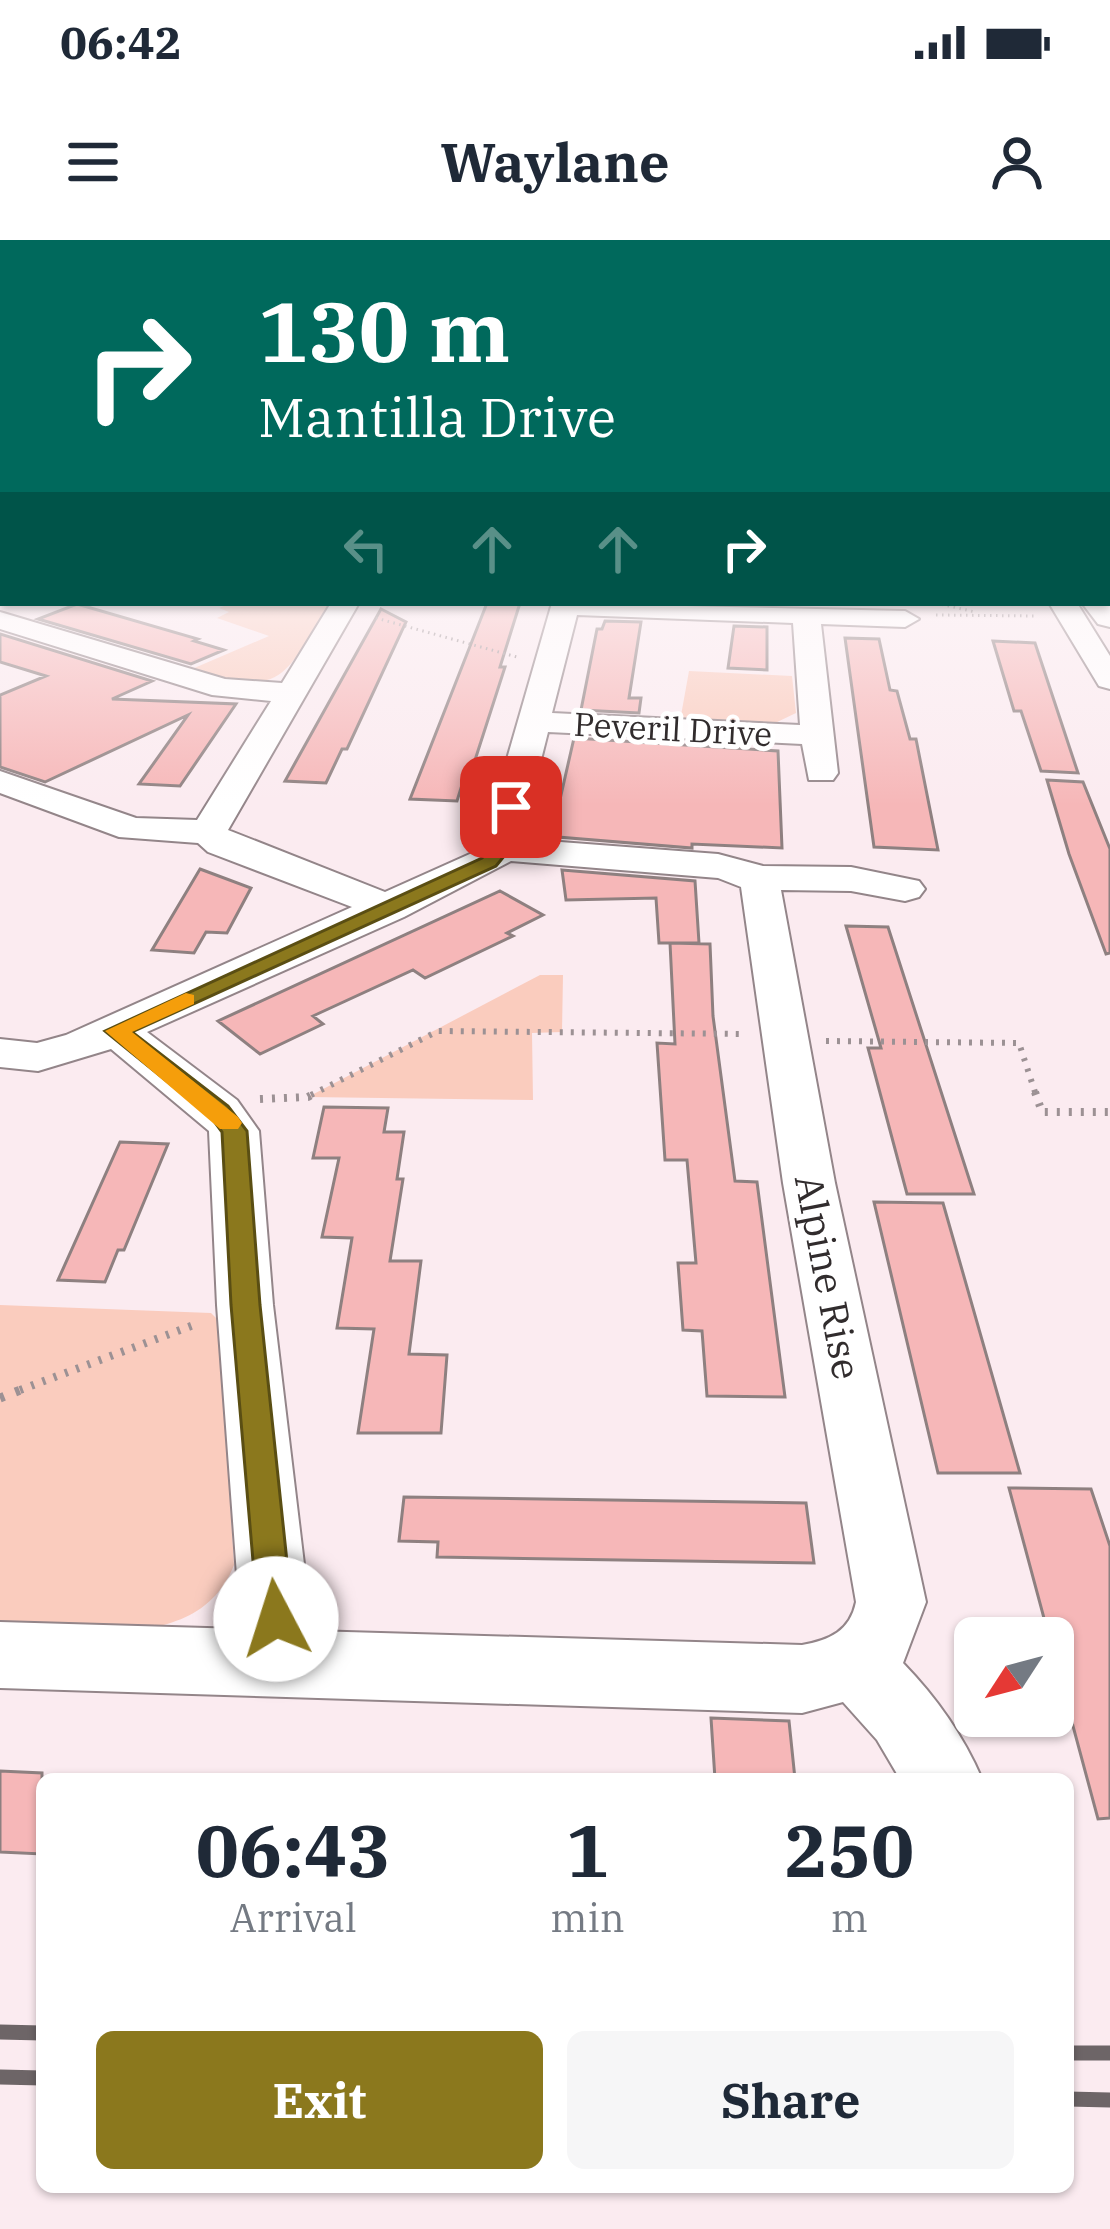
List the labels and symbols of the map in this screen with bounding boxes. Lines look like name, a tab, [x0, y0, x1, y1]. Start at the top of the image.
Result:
street label: Peveril Drive	[573, 702, 773, 755]
pin	[460, 756, 562, 858]
street label: Alpine Rise	[784, 1170, 873, 1384]
position arrow	[213, 1556, 339, 1682]
north arrow	[954, 1617, 1074, 1737]

